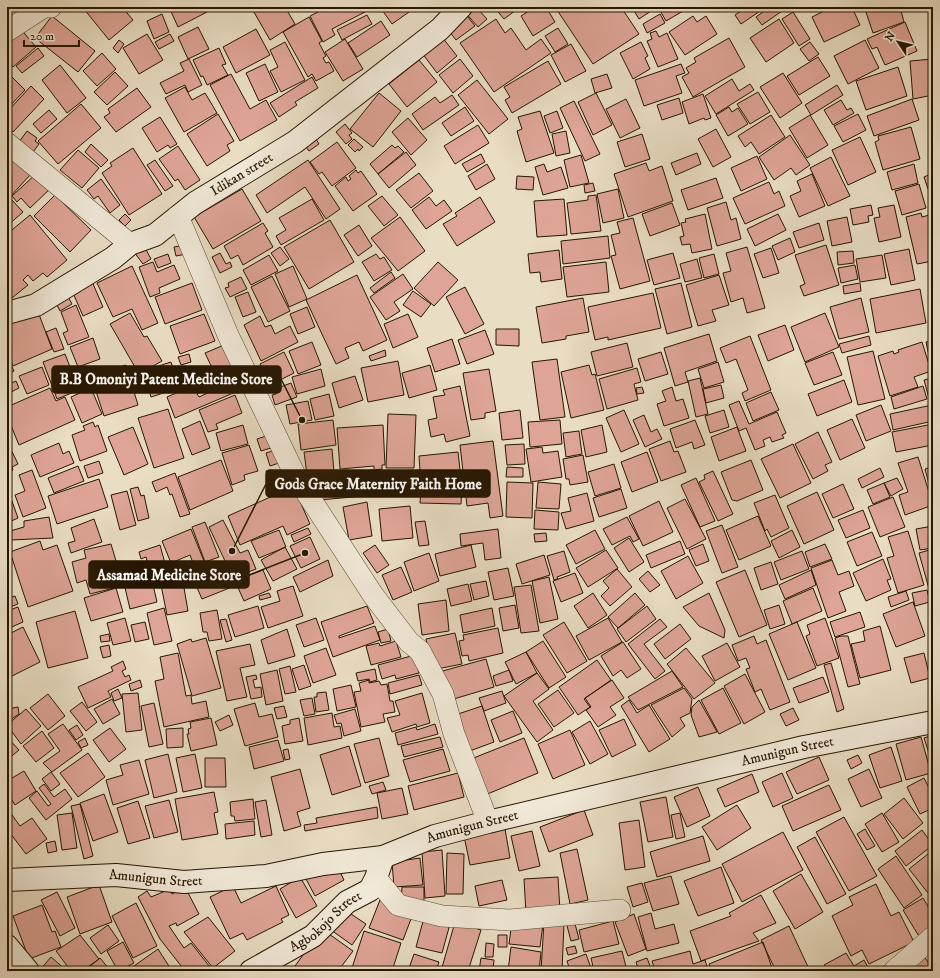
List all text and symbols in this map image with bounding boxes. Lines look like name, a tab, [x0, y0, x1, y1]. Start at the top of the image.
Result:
scale bar	[24, 22, 79, 48]
north arrow	[878, 22, 918, 62]
text: 20 m	[30, 29, 54, 44]
text: N	[882, 29, 899, 45]
street label: Idikan street	[207, 148, 277, 200]
callout: B.B Omoniyi Patent Medicine Store	[52, 366, 281, 393]
text: B.B Omoniyi Patent Medicine Store	[60, 370, 273, 389]
callout: Gods Grace Maternity Faith Home	[266, 470, 490, 497]
text: Gods Grace Maternity Faith Home	[274, 475, 482, 494]
callout: Assamad Medicine Store	[89, 561, 249, 588]
text: Assamad Medicine Store	[96, 566, 242, 585]
street label: Amunigun Street	[740, 732, 836, 771]
street label: Amunigun Street	[424, 806, 521, 848]
street label: Amunigun Street	[108, 866, 204, 891]
street label: Agbokojo Street	[286, 887, 365, 956]

